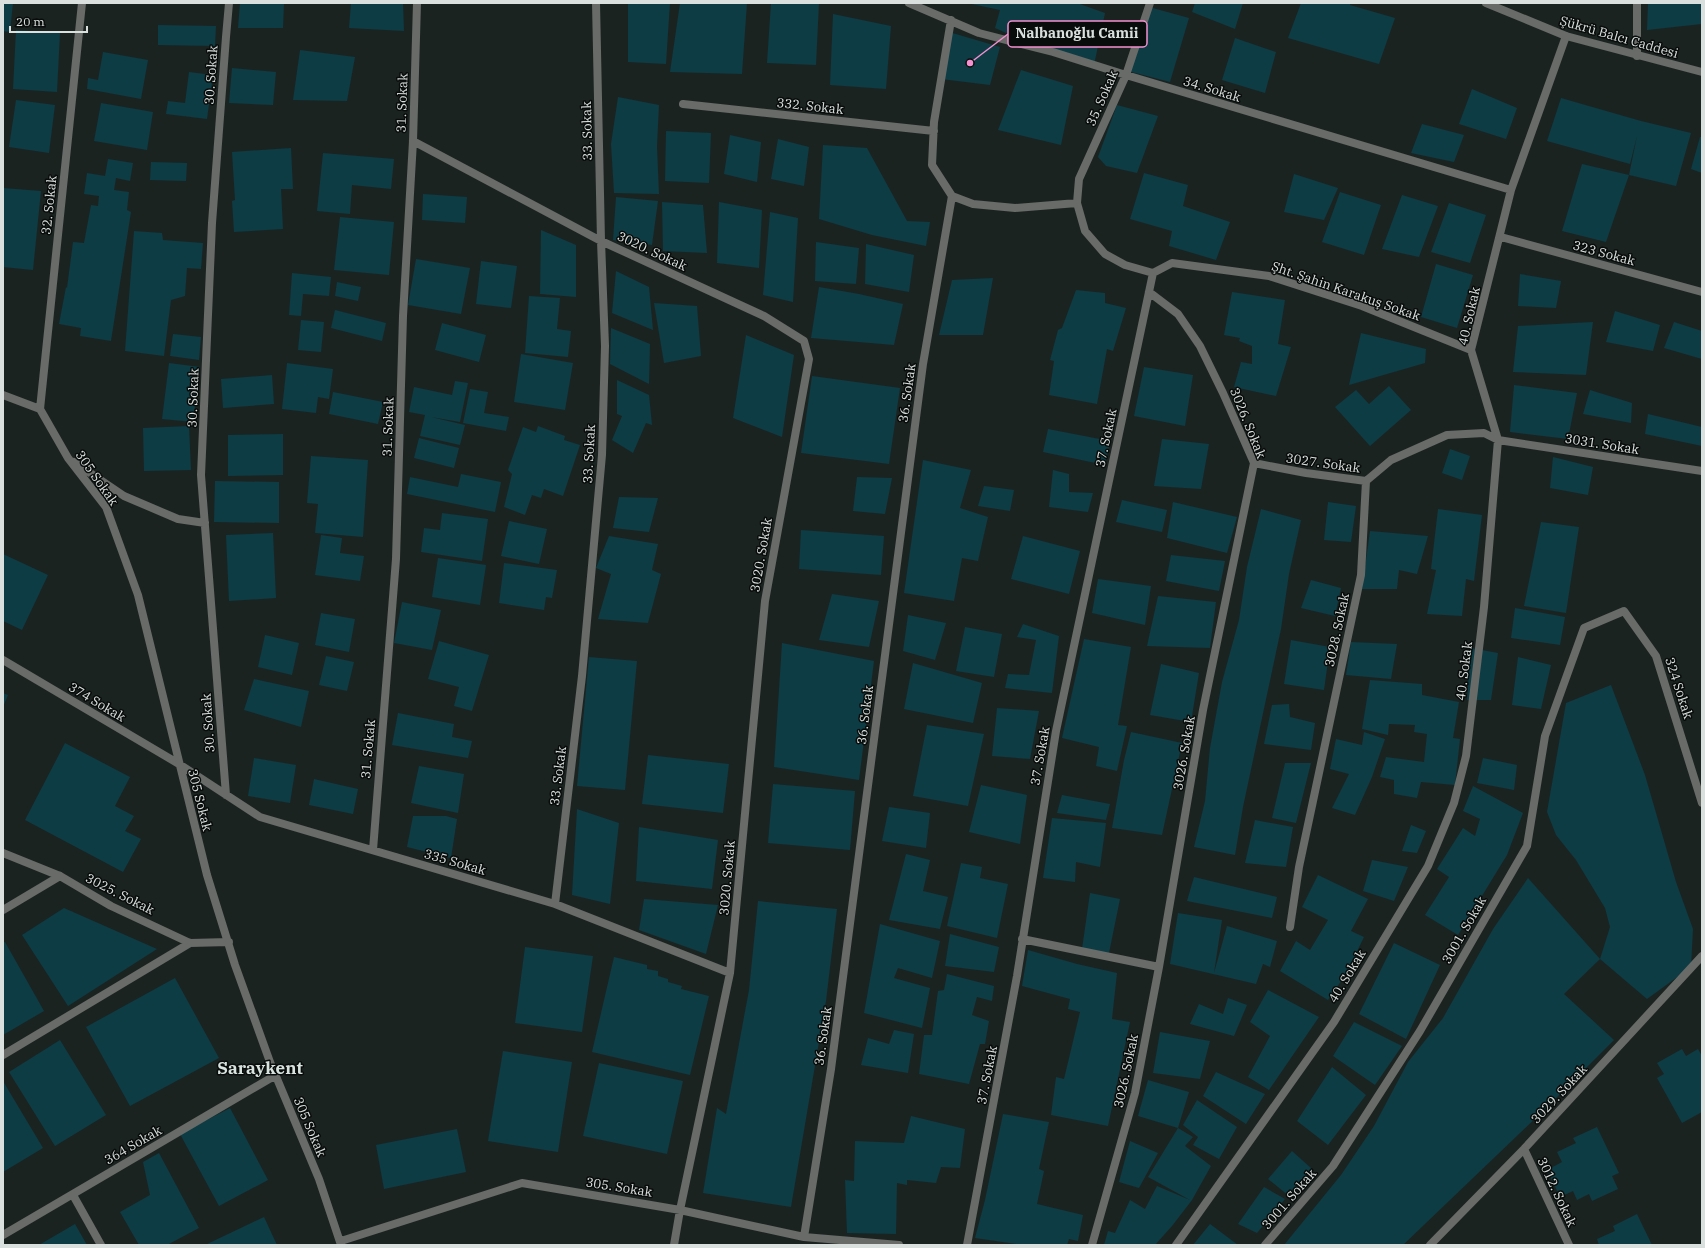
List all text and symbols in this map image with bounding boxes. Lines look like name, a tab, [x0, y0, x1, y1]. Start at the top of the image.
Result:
scale bar	[10, 8, 87, 34]
street label: Şükrü Balcı Caddesi	[1558, 12, 1680, 62]
text: 20 m	[16, 14, 45, 29]
callout: Nalbanoğlu Camii	[1008, 21, 1147, 47]
text: Nalbanoğlu Camii	[1016, 24, 1139, 42]
street label: 30. Sokak	[200, 44, 222, 105]
street label: 35. Sokak	[1082, 67, 1122, 129]
street label: 34. Sokak	[1181, 72, 1243, 106]
street label: 31. Sokak	[392, 73, 412, 133]
street label: 332. Sokak	[776, 94, 845, 118]
street label: 33. Sokak	[578, 101, 596, 161]
street label: 32. Sokak	[37, 174, 61, 235]
street label: 3020. Sokak	[614, 227, 690, 275]
street label: 323 Sokak	[1571, 237, 1637, 270]
street label: Şht. Şahin Karakuş Sokak	[1269, 258, 1423, 325]
street label: 40. Sokak	[1454, 285, 1484, 347]
street label: 36. Sokak	[894, 362, 920, 424]
street label: 30. Sokak	[183, 368, 203, 428]
street label: 3026. Sokak	[1226, 385, 1270, 461]
street label: 31. Sokak	[378, 397, 398, 457]
street label: 37. Sokak	[1092, 407, 1121, 469]
street label: 33. Sokak	[579, 424, 599, 484]
street label: 3031. Sokak	[1564, 430, 1641, 458]
street label: 305 Sokak	[72, 447, 122, 509]
street label: 3027. Sokak	[1285, 449, 1362, 477]
street label: 3020. Sokak	[746, 516, 776, 593]
street label: 3028. Sokak	[1321, 591, 1353, 668]
street label: 40. Sokak	[1452, 640, 1476, 701]
street label: 324 Sokak	[1661, 655, 1697, 721]
street label: 374 Sokak	[65, 678, 129, 726]
street label: 36. Sokak	[853, 684, 877, 745]
street label: 30. Sokak	[197, 692, 219, 753]
street label: 3026. Sokak	[1169, 714, 1199, 791]
street label: 31. Sokak	[357, 718, 379, 779]
street label: 37. Sokak	[1026, 725, 1054, 787]
street label: 33. Sokak	[546, 745, 570, 806]
street label: 305 Sokak	[184, 767, 216, 833]
street label: 3020. Sokak	[715, 840, 739, 916]
street label: 335 Sokak	[422, 845, 488, 879]
street label: 3025. Sokak	[83, 869, 158, 919]
street label: 3001. Sokak	[1438, 893, 1490, 967]
street label: 40. Sokak	[1324, 946, 1370, 1006]
street label: 36. Sokak	[810, 1005, 836, 1067]
street label: 3026. Sokak	[1110, 1032, 1142, 1109]
street label: 37. Sokak	[973, 1044, 1001, 1106]
district label: Saraykent	[217, 1057, 303, 1079]
street label: 3029. Sokak	[1527, 1060, 1591, 1127]
street label: 305 Sokak	[290, 1094, 330, 1160]
street label: 364 Sokak	[101, 1122, 165, 1168]
street label: 3012. Sokak	[1533, 1154, 1581, 1230]
street label: 3001. Sokak	[1258, 1165, 1320, 1233]
street label: 305. Sokak	[584, 1173, 654, 1201]

